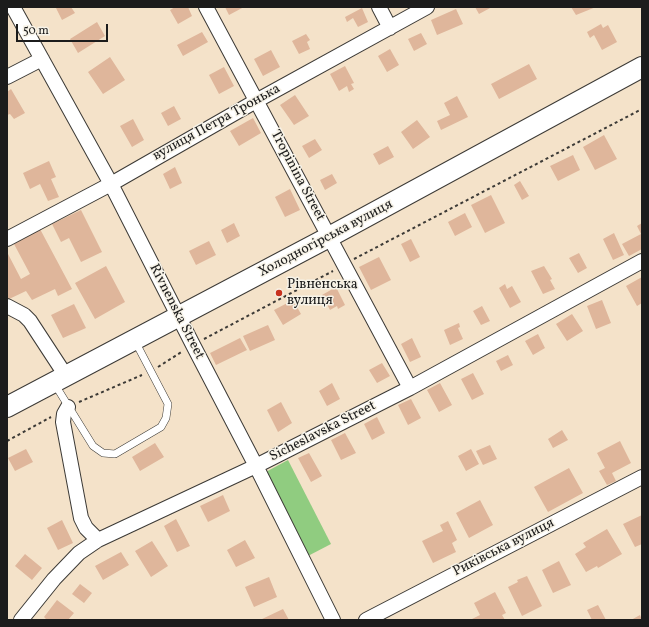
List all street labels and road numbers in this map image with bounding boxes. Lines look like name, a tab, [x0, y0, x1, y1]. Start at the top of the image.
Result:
street label: вулиця Петра Тронька	[150, 81, 284, 165]
street label: Tropinina Street	[266, 128, 328, 224]
street label: Холодногірська вулиця	[256, 196, 396, 282]
street label: Rivnenska Street	[145, 262, 207, 362]
street label: Sicheslavska Street	[267, 398, 379, 466]
street label: Риківська вулиця	[450, 515, 558, 581]

